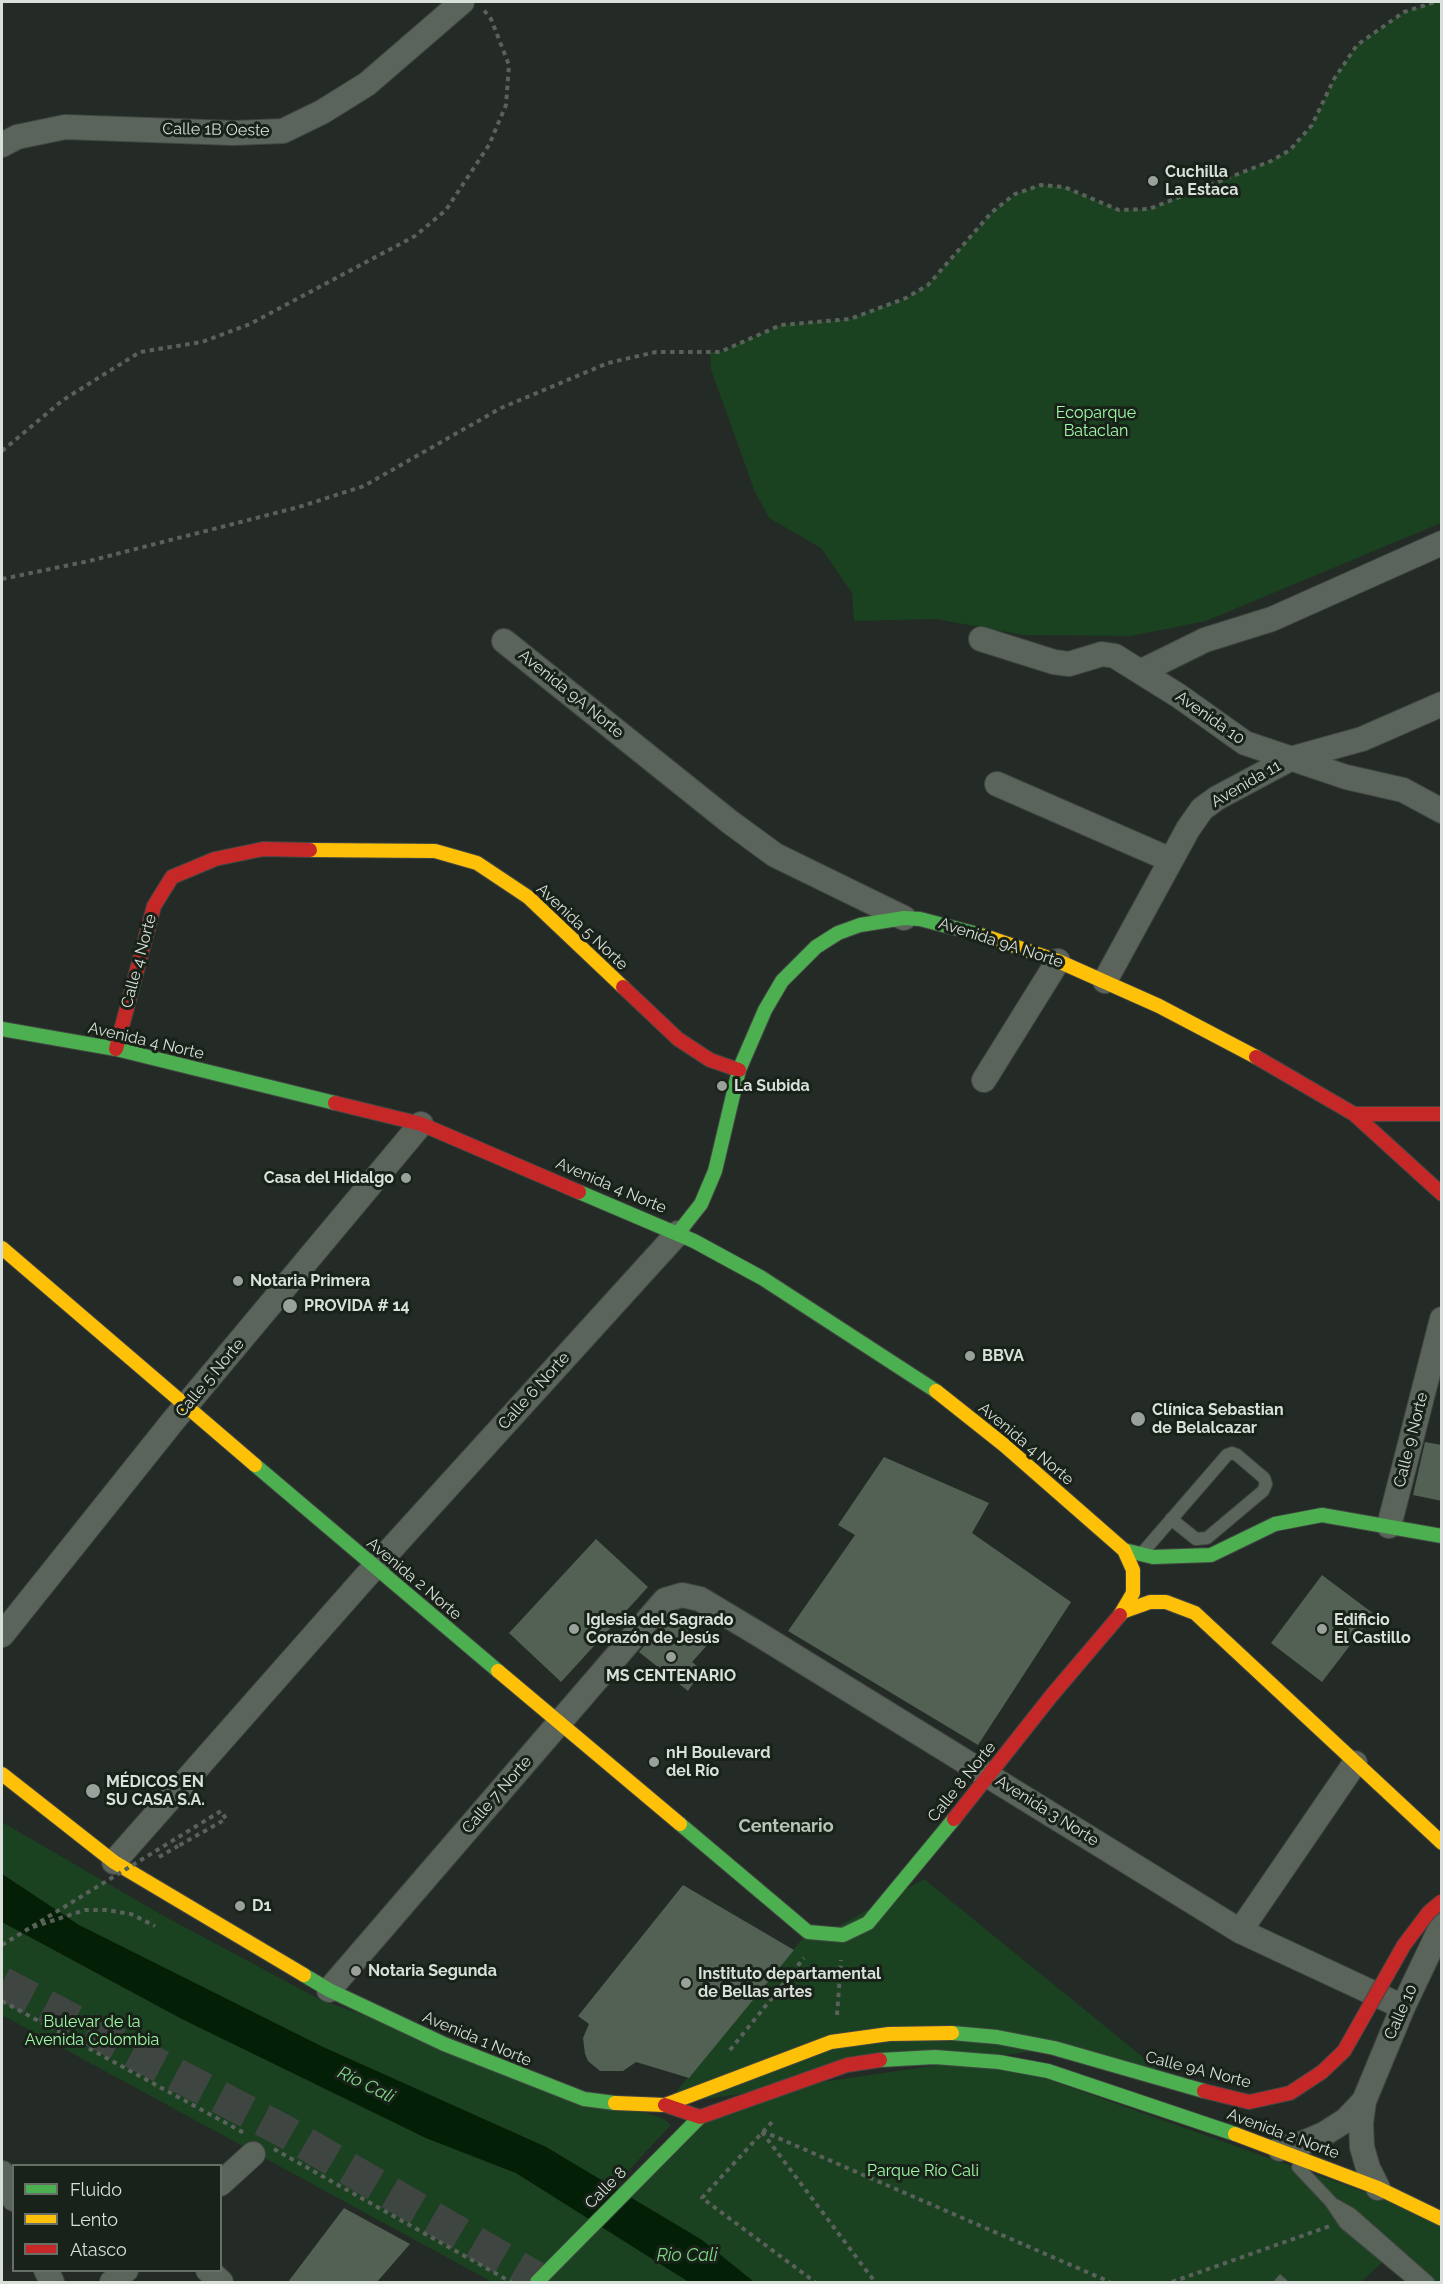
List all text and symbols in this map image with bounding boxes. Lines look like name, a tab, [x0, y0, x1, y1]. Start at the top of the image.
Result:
street label: Calle 1B Oeste	[162, 119, 270, 141]
place label: Cuchilla La Estaca	[1165, 162, 1238, 200]
marker: Cuchilla La Estaca	[1146, 174, 1160, 188]
park label: Ecoparque Bataclan	[1056, 403, 1136, 441]
street label: Avenida 9A Norte	[515, 646, 627, 742]
street label: Avenida 10	[1172, 687, 1248, 749]
street label: Avenida 11	[1208, 756, 1284, 812]
street label: Avenida 5 Norte	[532, 880, 632, 974]
street label: Calle 4 Norte	[117, 912, 161, 1010]
street label: Avenida 9A Norte	[936, 914, 1066, 972]
street label: Avenida 4 Norte	[86, 1018, 206, 1064]
place label: La Subida	[734, 1076, 810, 1096]
marker: La Subida	[715, 1079, 729, 1093]
street label: Avenida 4 Norte	[553, 1154, 669, 1218]
place label: Casa del Hidalgo	[264, 1168, 394, 1188]
marker: Casa del Hidalgo	[399, 1171, 413, 1185]
place label: Notaria Primera	[250, 1271, 370, 1291]
marker: Notaria Primera	[231, 1274, 245, 1288]
place label: PROVIDA # 14	[304, 1296, 410, 1316]
marker: PROVIDA # 14	[281, 1297, 299, 1315]
street label: Calle 5 Norte	[172, 1335, 248, 1421]
place label: BBVA	[982, 1346, 1024, 1366]
street label: Calle 6 Norte	[494, 1348, 574, 1434]
marker: BBVA	[963, 1349, 977, 1363]
street label: Calle 9 Norte	[1390, 1390, 1432, 1490]
street label: Avenida 4 Norte	[975, 1399, 1077, 1489]
place label: Clínica Sebastian de Belalcazar	[1152, 1400, 1284, 1438]
marker: Clínica Sebastian de Belalcazar	[1129, 1410, 1147, 1428]
street label: Avenida 2 Norte	[363, 1534, 465, 1624]
place label: Iglesia del Sagrado Corazón de Jesús	[586, 1610, 734, 1648]
place label: Edificio El Castillo	[1334, 1610, 1411, 1648]
marker: Iglesia del Sagrado Corazón de Jesús	[567, 1622, 581, 1636]
marker: Edificio El Castillo	[1315, 1622, 1329, 1636]
marker: MS CENTENARIO	[664, 1650, 678, 1664]
place label: MS CENTENARIO	[606, 1666, 736, 1686]
street label: Calle 8 Norte	[924, 1738, 1000, 1826]
place label: nH Boulevard del Río	[666, 1743, 770, 1781]
street label: Calle 7 Norte	[458, 1752, 536, 1838]
marker: nH Boulevard del Río	[647, 1755, 661, 1769]
place label: MÉDICOS EN SU CASA S.A.	[106, 1772, 205, 1810]
street label: Avenida 3 Norte	[992, 1772, 1102, 1850]
marker: MÉDICOS EN SU CASA S.A.	[84, 1782, 102, 1800]
district label: Centenario	[738, 1816, 834, 1838]
place label: D1	[252, 1896, 271, 1916]
marker: D1	[233, 1899, 247, 1913]
place label: Notaria Segunda	[368, 1961, 497, 1981]
marker: Notaria Segunda	[349, 1964, 363, 1978]
place label: Instituto departamental de Bellas artes	[698, 1964, 881, 2002]
marker: Instituto departamental de Bellas artes	[679, 1976, 693, 1990]
street label: Calle 10	[1380, 1981, 1422, 2043]
street label: Avenida 1 Norte	[420, 2007, 534, 2071]
park label: Bulevar de la Avenida Colombia	[25, 2012, 159, 2050]
street label: Calle 9A Norte	[1143, 2048, 1253, 2092]
water label: Río Cali	[334, 2062, 398, 2108]
street label: Avenida 2 Norte	[1224, 2105, 1342, 2163]
park label: Parque Río Cali	[867, 2161, 979, 2181]
street label: Calle 8	[581, 2163, 631, 2213]
legend	[12, 2164, 222, 2272]
text: Fluido	[70, 2179, 122, 2200]
text: Lento	[70, 2209, 118, 2230]
text: Atasco	[70, 2239, 127, 2260]
water label: Rio Cali	[657, 2245, 717, 2267]

